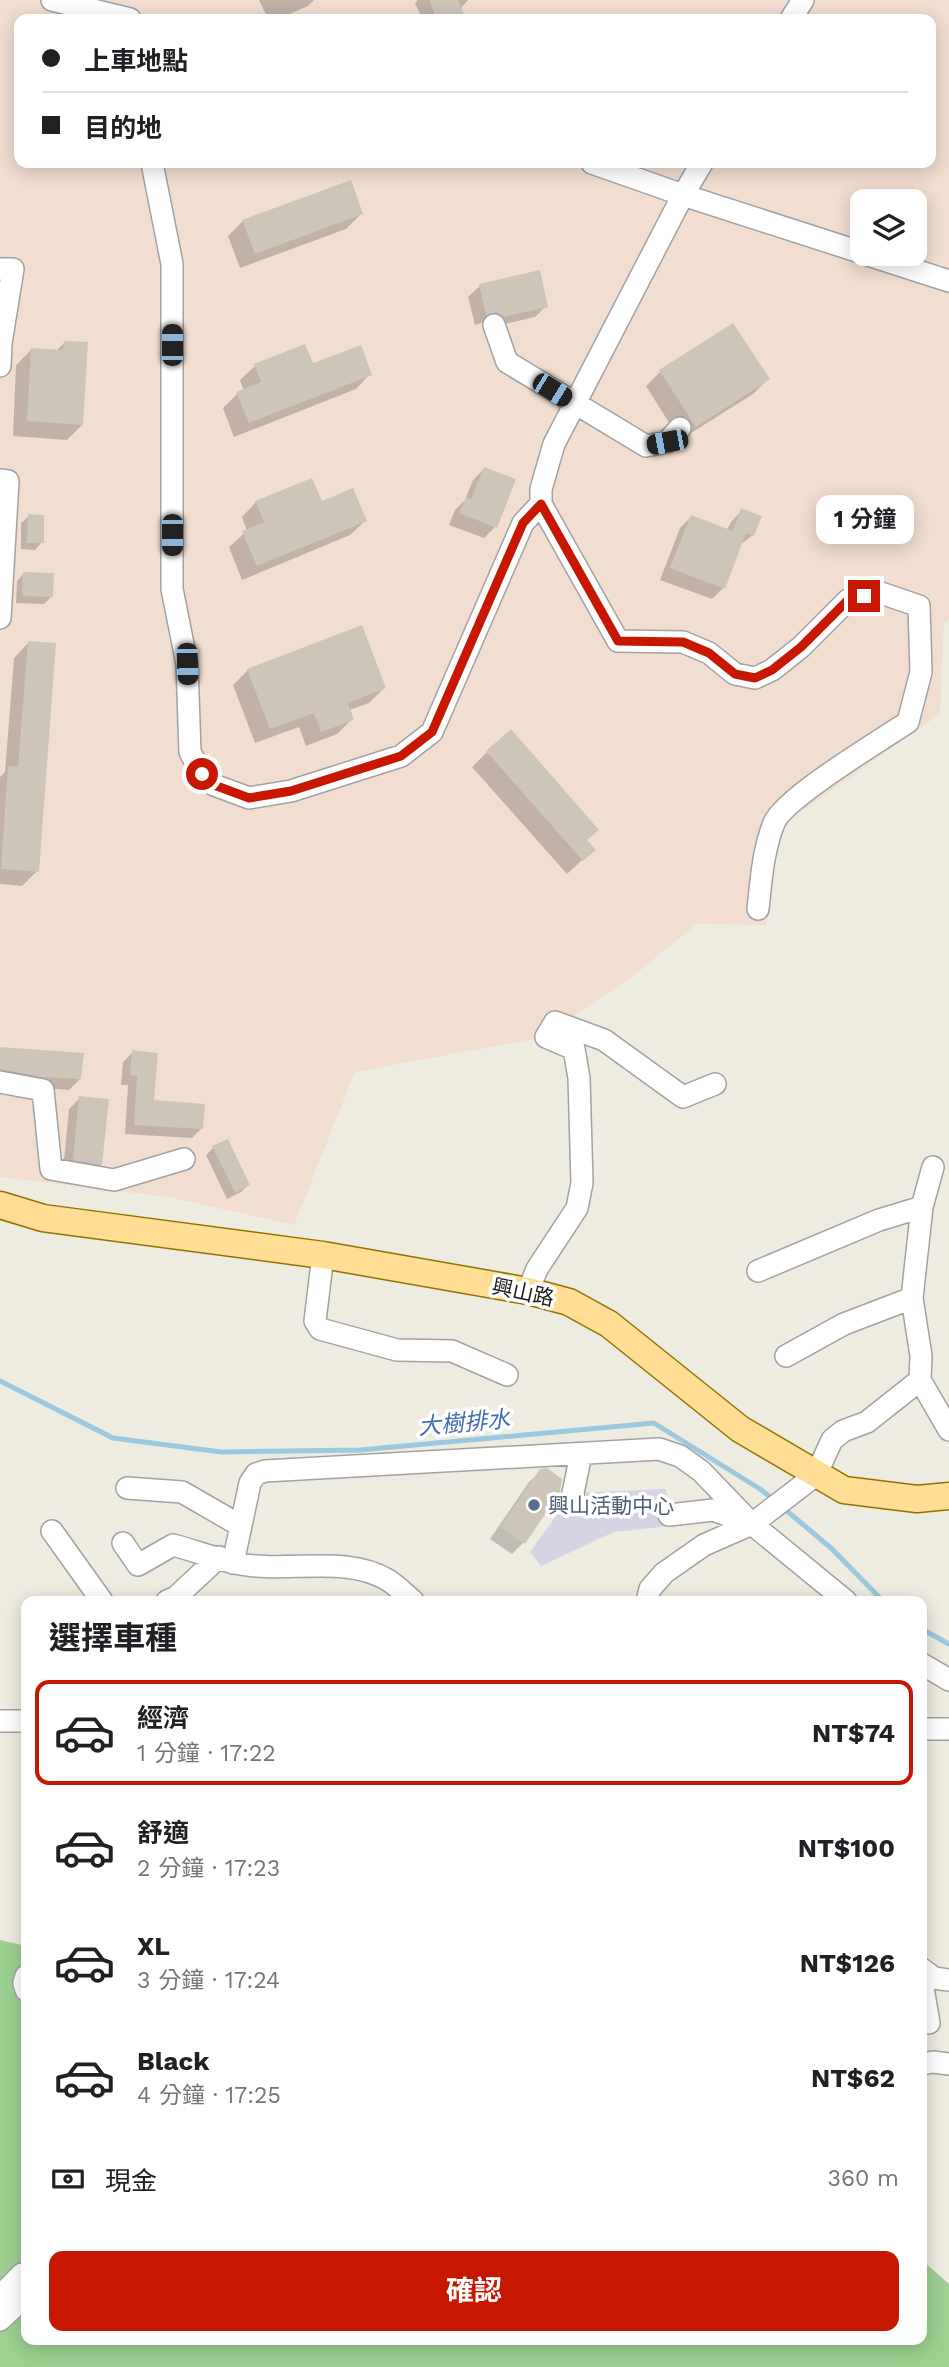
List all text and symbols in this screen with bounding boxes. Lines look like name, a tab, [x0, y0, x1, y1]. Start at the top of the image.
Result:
text: 上車地點	[84, 46, 188, 76]
text: 目的地	[84, 113, 162, 143]
map controls	[850, 189, 927, 266]
button: layers	[850, 189, 927, 266]
car	[162, 324, 183, 366]
car	[529, 370, 576, 410]
car	[645, 428, 690, 456]
callout: 1 分鐘	[815, 494, 913, 544]
text: 1 分鐘	[834, 506, 896, 533]
car	[162, 514, 183, 556]
route end	[848, 580, 880, 612]
car	[176, 643, 199, 685]
route start	[186, 758, 218, 790]
street label: 興山路	[490, 1273, 556, 1311]
water label: 大樹排水	[417, 1405, 512, 1440]
place label: 興山活動中心	[548, 1493, 674, 1518]
marker: 興山活動中心	[526, 1497, 542, 1513]
text: 選擇車種	[49, 1619, 177, 1657]
icon: car	[53, 1701, 116, 1764]
text: 經濟	[137, 1703, 189, 1733]
text: NT$74	[812, 1718, 895, 1748]
text: 1 分鐘 · 17:22	[137, 1740, 276, 1767]
icon: car	[53, 1816, 116, 1879]
text: 舒適	[137, 1818, 189, 1848]
text: NT$100	[798, 1833, 895, 1863]
text: 2 分鐘 · 17:23	[137, 1855, 280, 1882]
icon: car	[53, 1931, 116, 1994]
text: XL	[137, 1931, 170, 1961]
text: NT$126	[800, 1948, 895, 1978]
text: 3 分鐘 · 17:24	[137, 1967, 280, 1994]
icon: car	[53, 2046, 116, 2109]
text: Black	[137, 2046, 209, 2076]
text: NT$62	[811, 2063, 895, 2093]
text: 4 分鐘 · 17:25	[137, 2082, 281, 2109]
icon: cash	[49, 2160, 87, 2198]
text: 360 m	[828, 2165, 899, 2192]
text: 現金	[105, 2166, 157, 2196]
button: 確認	[49, 2251, 899, 2331]

